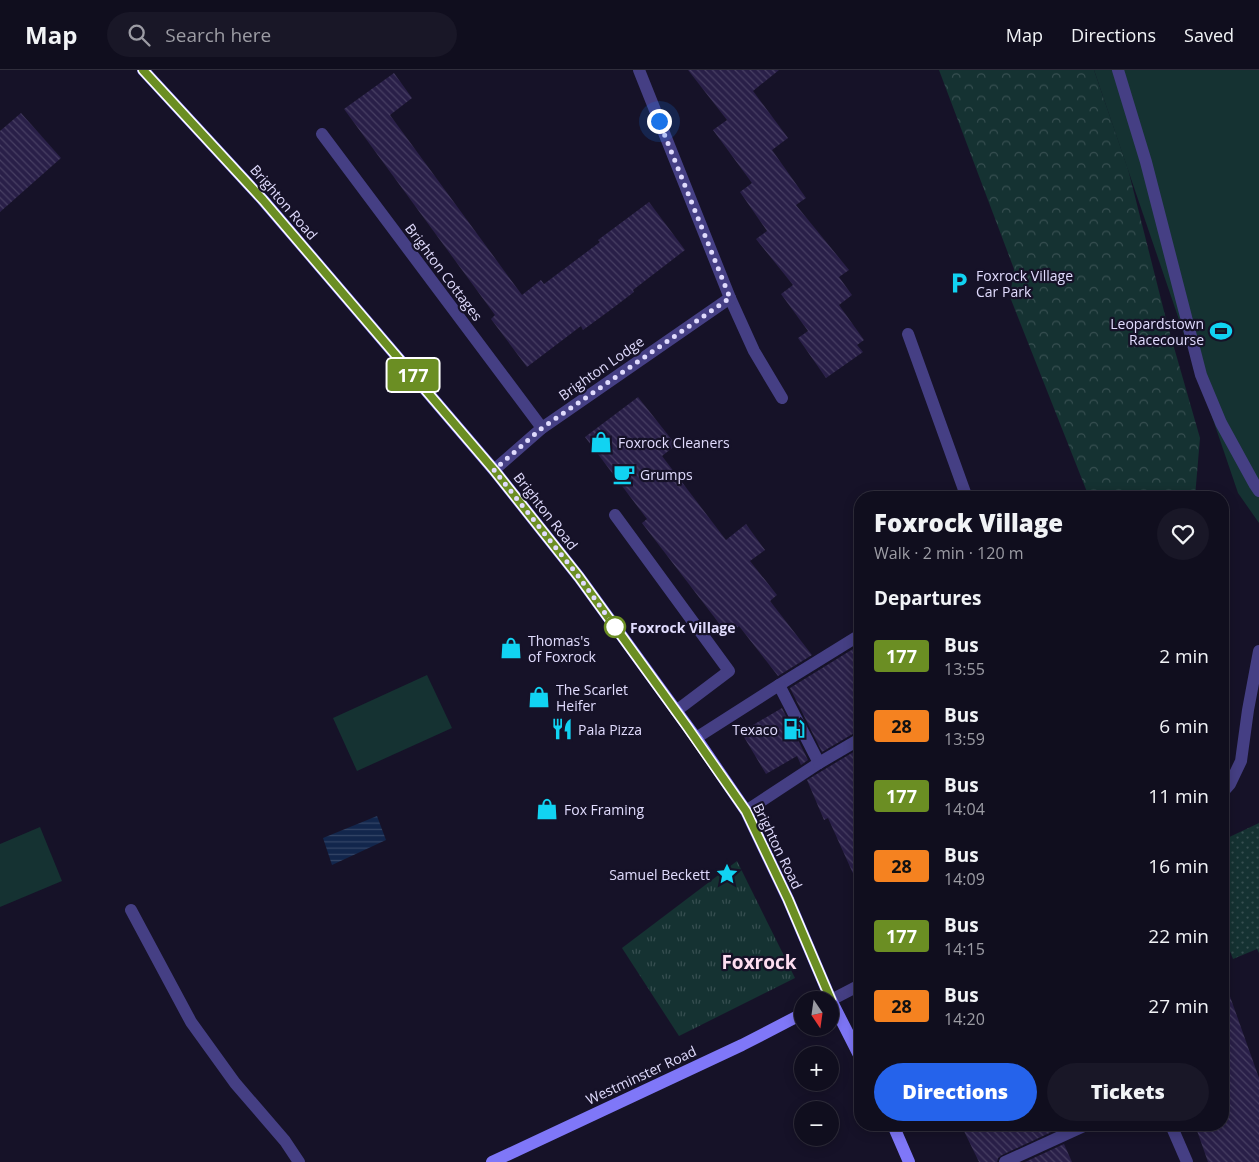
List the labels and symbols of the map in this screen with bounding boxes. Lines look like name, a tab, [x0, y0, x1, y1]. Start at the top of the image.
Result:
your location	[647, 109, 672, 134]
street label: Brighton Road	[246, 160, 322, 244]
street label: Brighton Cottages	[401, 219, 487, 325]
place label: Foxrock Village Car Park	[976, 266, 1073, 301]
parking icon: Foxrock Village Car Park	[946, 270, 972, 296]
place label: Leopardstown Racecourse	[1110, 314, 1204, 349]
sports icon: Leopardstown Racecourse	[1208, 318, 1234, 344]
street label: Brighton Lodge	[555, 331, 647, 404]
line badge: 177	[384, 359, 442, 391]
shop icon: Foxrock Cleaners	[588, 429, 614, 455]
place label: Foxrock Cleaners	[618, 433, 730, 452]
cafe icon: Grumps	[611, 461, 637, 487]
place label: Grumps	[640, 465, 693, 484]
street label: Brighton Road	[510, 468, 582, 554]
marker: Foxrock Village	[604, 616, 626, 638]
place label: Foxrock Village	[630, 618, 736, 637]
place label: Thomas's of Foxrock	[528, 631, 597, 666]
shop icon: Thomas's of Foxrock	[498, 635, 524, 661]
place label: The Scarlet Heifer	[556, 680, 628, 715]
shop icon: The Scarlet Heifer	[526, 684, 552, 710]
restaurant icon: Pala Pizza	[549, 716, 575, 742]
fuel station icon: Texaco	[781, 716, 807, 742]
place label: Pala Pizza	[578, 720, 642, 739]
place label: Texaco	[732, 720, 778, 739]
shop icon: Fox Framing	[534, 796, 560, 822]
place label: Fox Framing	[564, 800, 644, 819]
street label: Brighton Road	[749, 800, 807, 892]
place icon: Samuel Beckett	[714, 861, 740, 887]
place label: Samuel Beckett	[609, 865, 710, 884]
district label: Foxrock	[721, 949, 797, 975]
north arrow	[794, 991, 839, 1036]
street label: Westminster Road	[583, 1041, 699, 1109]

